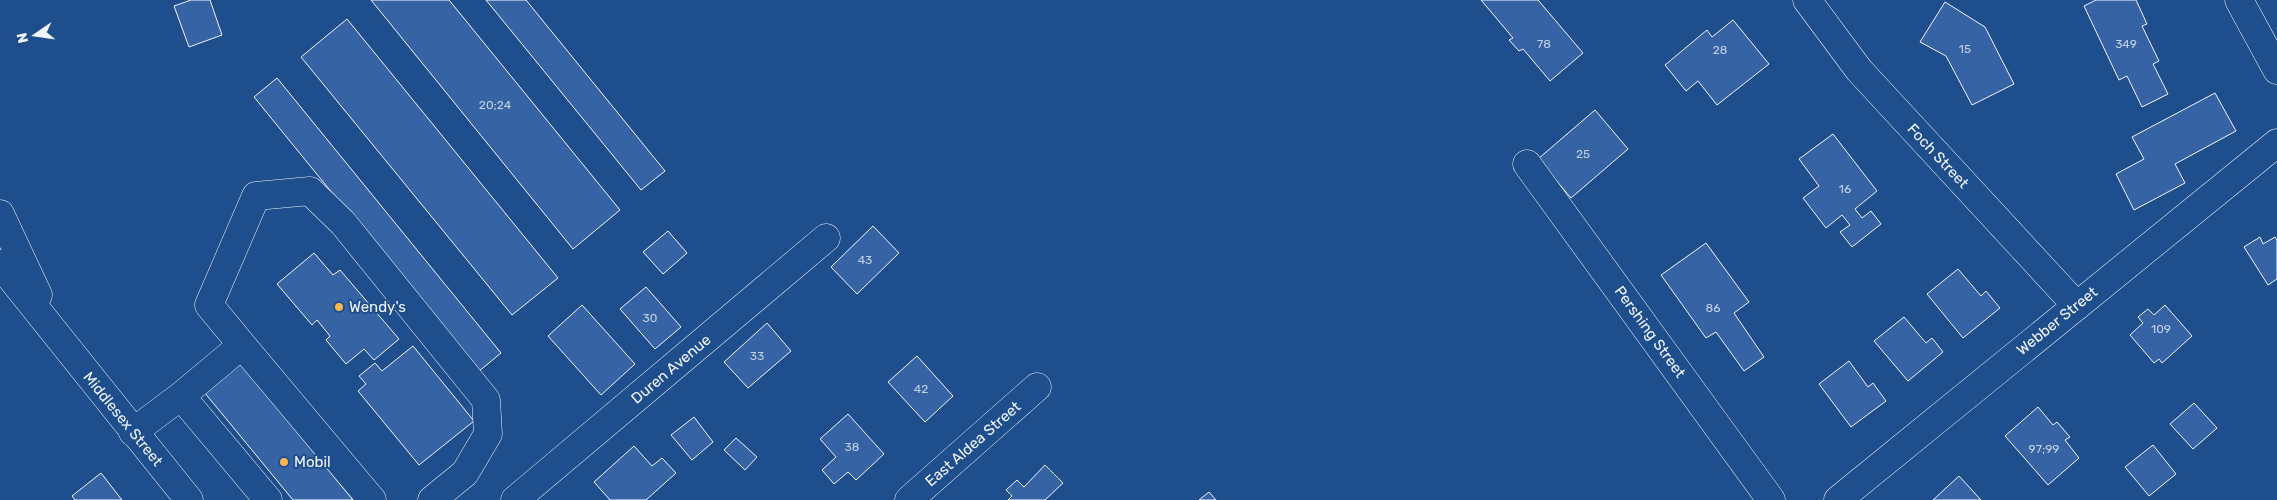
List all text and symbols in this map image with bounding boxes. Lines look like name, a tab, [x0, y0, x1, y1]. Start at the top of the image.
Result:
north arrow	[10, 10, 60, 60]
text: N	[13, 31, 32, 45]
house number: 78	[1537, 37, 1551, 51]
house number: 349	[2115, 37, 2137, 51]
house number: 15	[1959, 42, 1971, 56]
house number: 28	[1713, 43, 1727, 57]
house number: 20;24	[479, 98, 512, 112]
street label: Foch Street	[1904, 120, 1973, 192]
house number: 25	[1576, 147, 1590, 161]
house number: 16	[1839, 182, 1851, 196]
house number: 43	[858, 253, 872, 267]
street label: Pershing Street	[1611, 283, 1689, 382]
street label: Webber Street	[2013, 283, 2101, 359]
place label: Wendy's	[349, 298, 406, 316]
marker: Wendy's	[333, 301, 345, 313]
house number: 86	[1706, 301, 1720, 315]
house number: 30	[643, 311, 657, 325]
house number: 109	[2151, 322, 2171, 336]
street label: Duren Avenue	[628, 331, 714, 407]
house number: 33	[750, 349, 764, 363]
street label: Middlesex Street	[79, 368, 167, 470]
house number: 42	[914, 382, 928, 396]
street label: East Aldea Street	[922, 398, 1024, 490]
house number: 38	[845, 440, 859, 454]
house number: 97;99	[2029, 442, 2059, 456]
place label: Mobil	[294, 453, 331, 471]
marker: Mobil	[278, 456, 290, 468]

